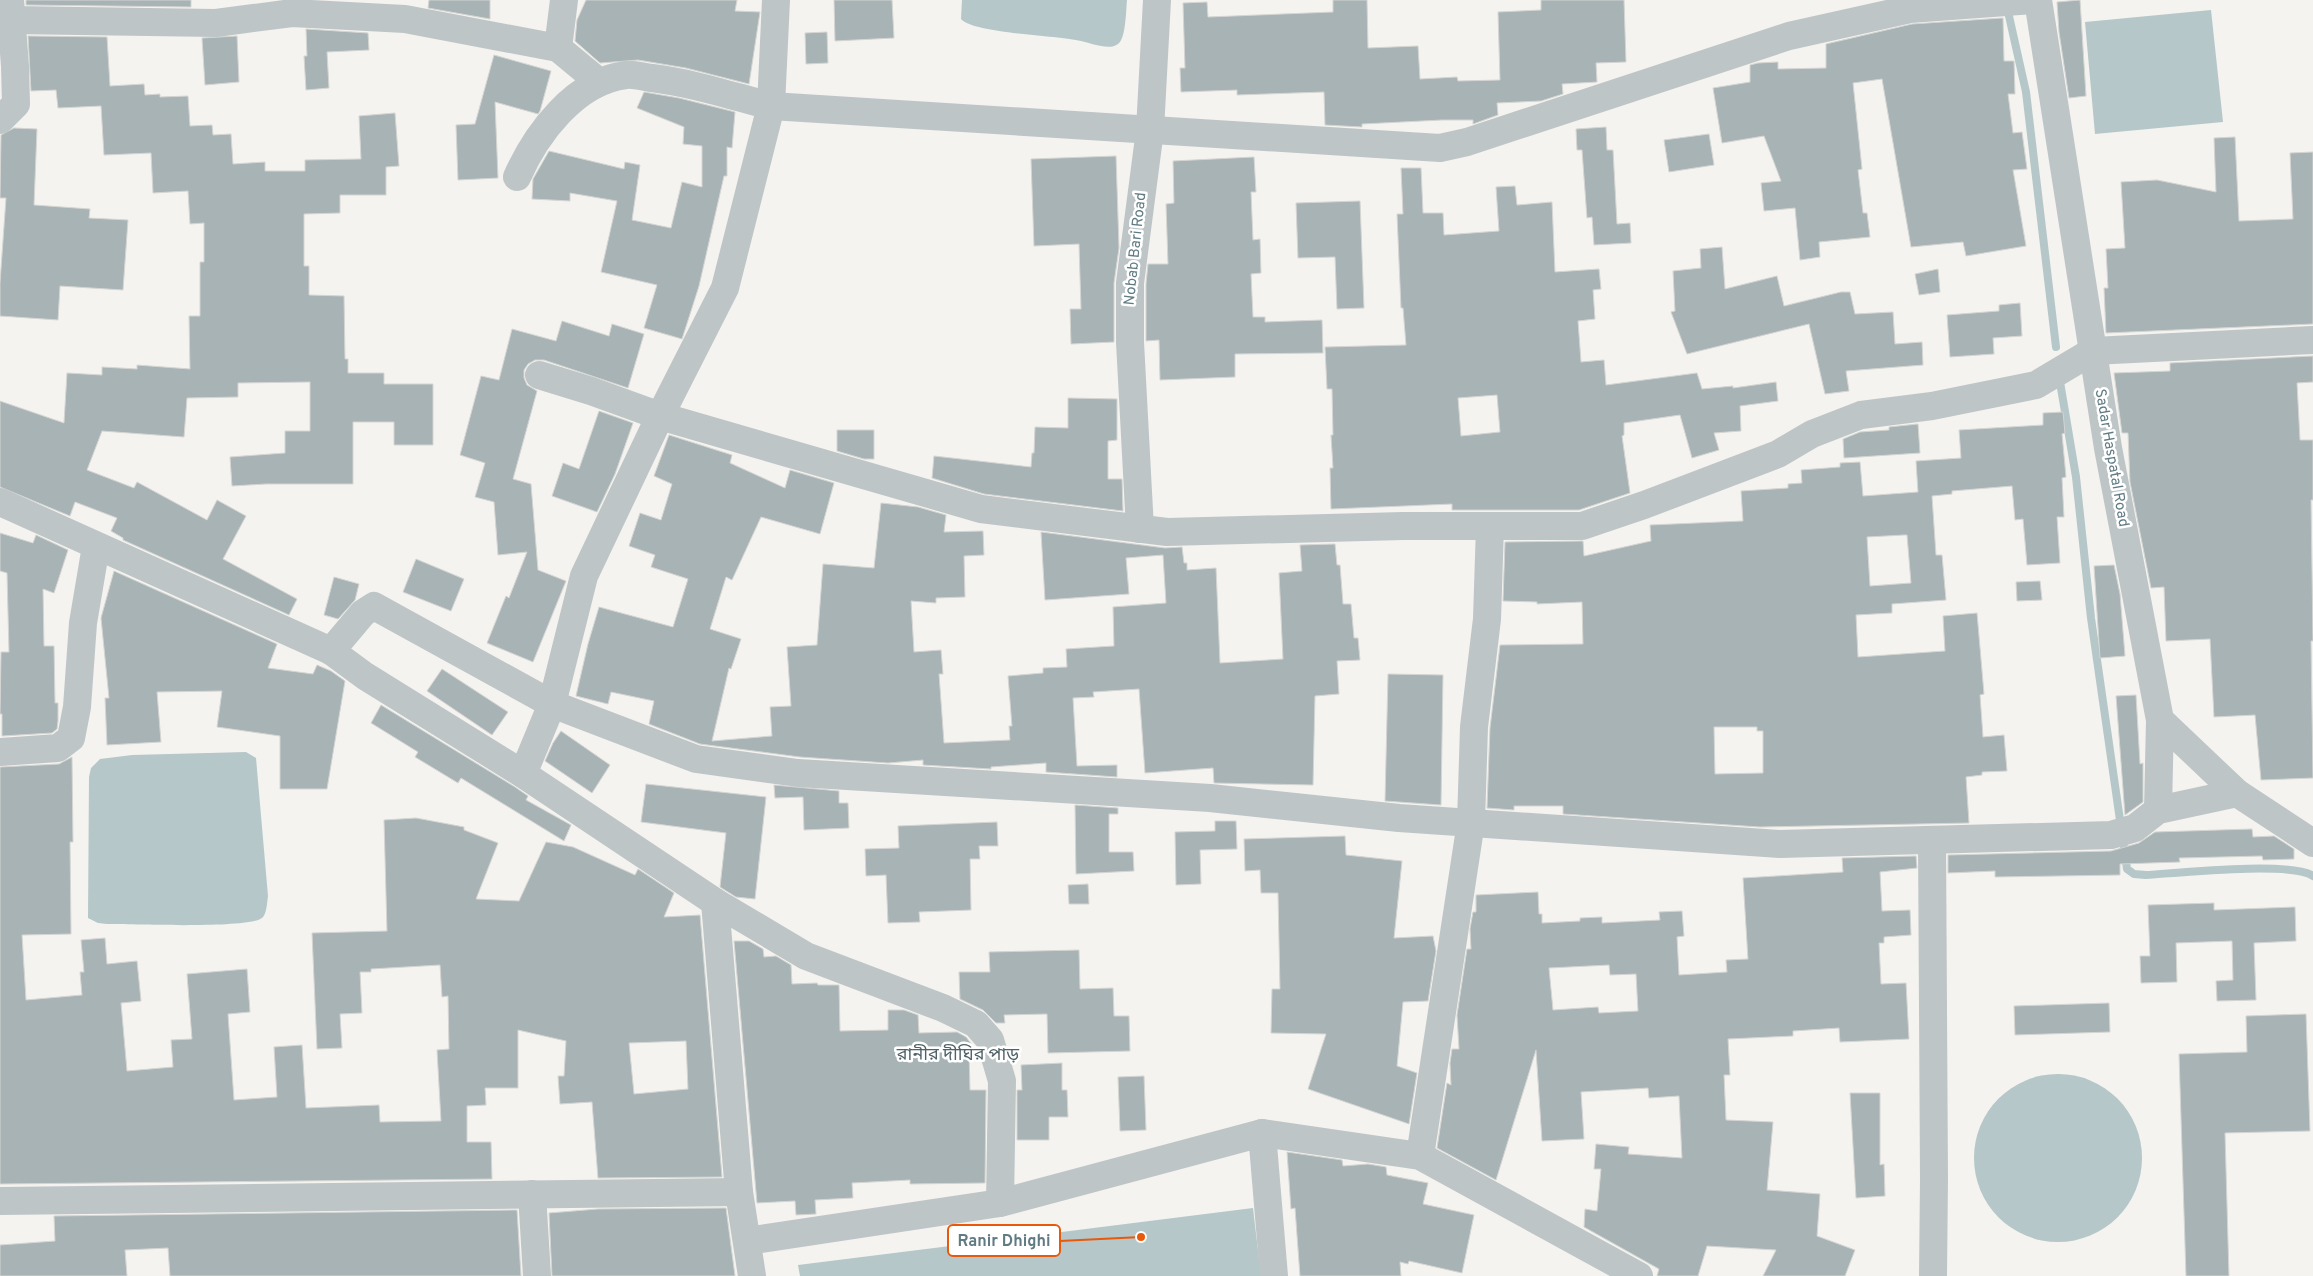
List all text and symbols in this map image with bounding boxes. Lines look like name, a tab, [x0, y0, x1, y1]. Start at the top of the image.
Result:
street label: Nobab Bari Road	[1121, 192, 1151, 306]
street label: Sadar Haspatal Road	[2089, 387, 2133, 529]
district label: রানীর দীঘির পাড়	[896, 1044, 1019, 1067]
callout: Ranir Dhighi	[948, 1225, 1060, 1256]
text: Ranir Dhighi	[958, 1232, 1050, 1252]

